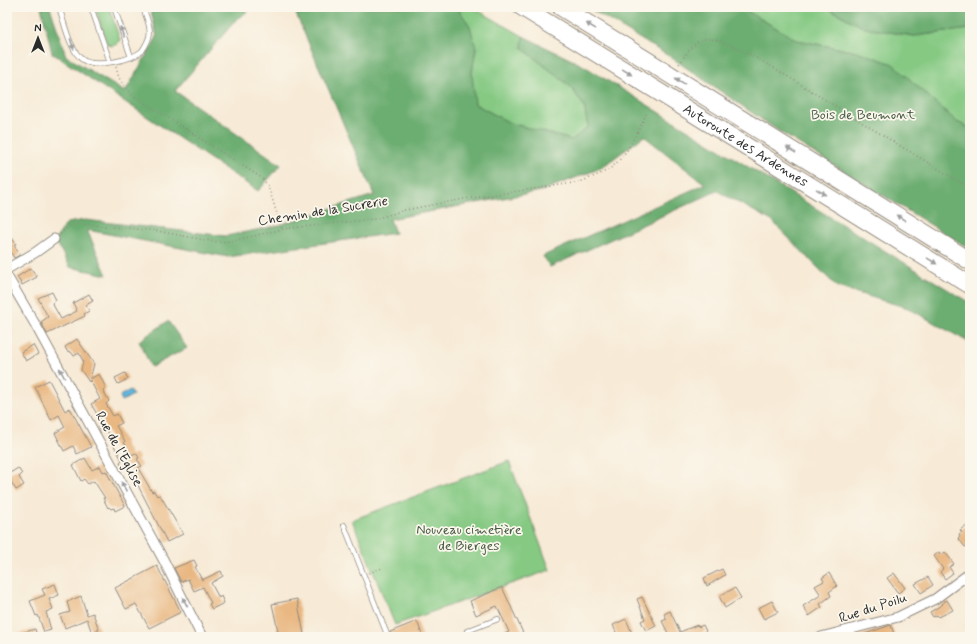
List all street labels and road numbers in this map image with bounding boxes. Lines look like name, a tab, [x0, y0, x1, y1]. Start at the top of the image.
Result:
street label: Autoroute des Ardennes	[679, 100, 812, 191]
street label: Chemin de la Sucrerie	[257, 192, 389, 230]
street label: Rue de l'Eglise	[91, 408, 147, 490]
street label: Rue du Poilu	[837, 588, 909, 627]

